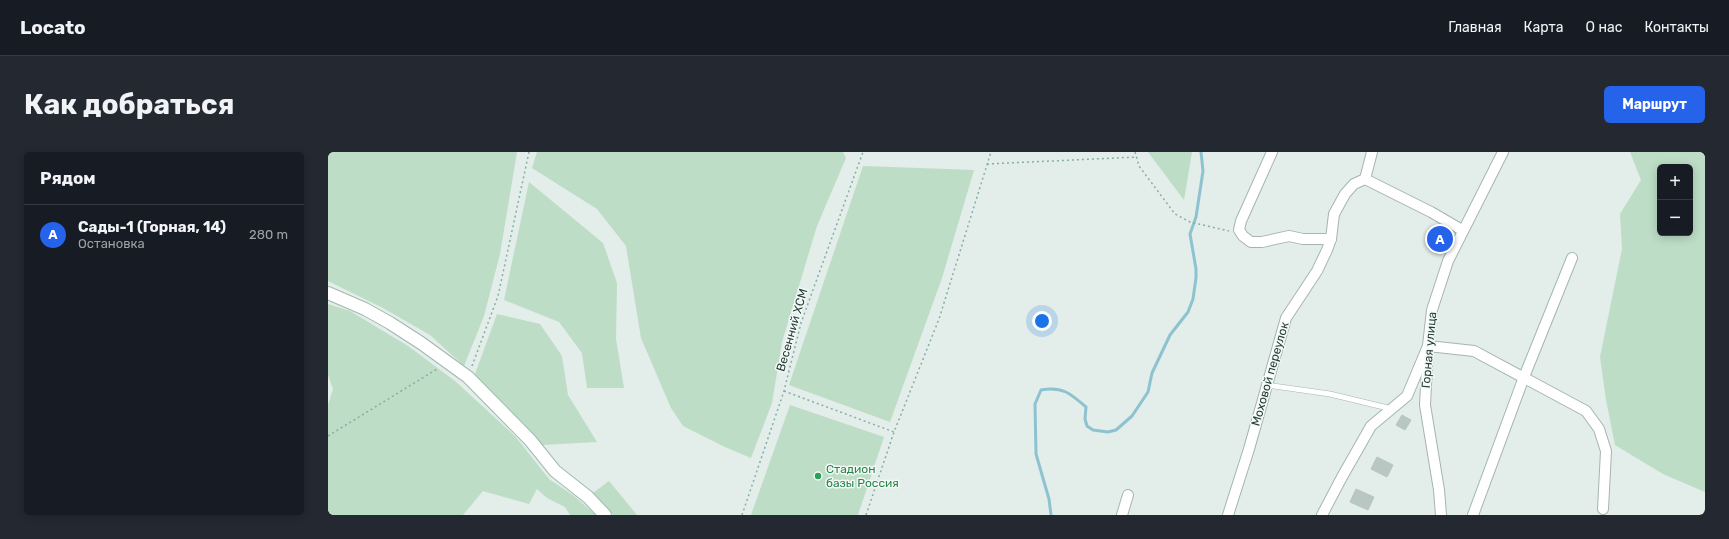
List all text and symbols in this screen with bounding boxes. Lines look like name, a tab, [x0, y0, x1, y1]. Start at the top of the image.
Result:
text: Locato	[20, 16, 86, 39]
text: Главная	[1448, 19, 1502, 36]
text: Карта	[1524, 19, 1564, 36]
text: О нас	[1586, 19, 1622, 36]
text: Контакты	[1644, 19, 1709, 36]
button: Маршрут	[1604, 86, 1705, 123]
text: Как добраться	[24, 88, 234, 121]
map controls	[1657, 164, 1693, 236]
button: +	[1657, 164, 1693, 200]
text: Рядом	[40, 168, 96, 188]
button: −	[1657, 200, 1693, 236]
text: Сады-1 (Горная, 14)	[78, 218, 226, 236]
pin: A	[1427, 224, 1453, 254]
text: A	[48, 227, 58, 242]
text: 280 m	[249, 227, 288, 242]
text: Остановка	[78, 236, 145, 251]
street label: Весенний ХСМ	[774, 287, 810, 373]
your location	[1032, 311, 1052, 331]
street label: Горная улица	[1419, 311, 1439, 389]
street label: Моховой переулок	[1248, 320, 1292, 428]
place label: Стадион базы Россия	[826, 462, 899, 490]
marker: Стадион базы Россия	[813, 471, 823, 481]

